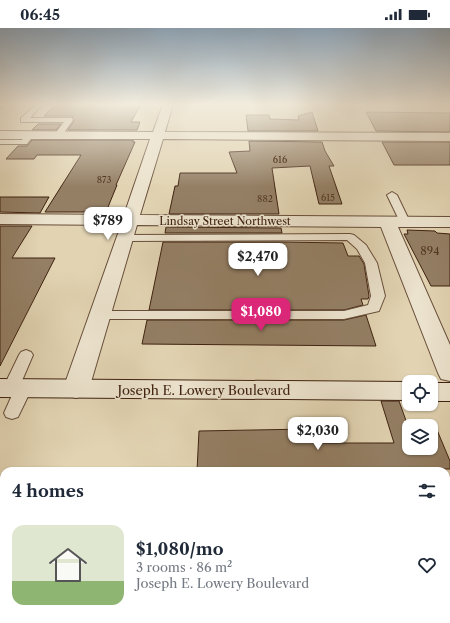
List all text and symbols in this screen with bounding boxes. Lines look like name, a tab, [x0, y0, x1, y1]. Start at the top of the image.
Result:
text: 06:45	[20, 5, 60, 24]
house number: 616	[273, 154, 287, 165]
house number: 873	[97, 174, 111, 185]
house number: 615	[321, 192, 335, 203]
house number: 882	[257, 193, 273, 204]
pin: $789	[84, 207, 132, 241]
text: $789	[93, 212, 123, 228]
street label: Lindsay Street Northwest	[159, 214, 291, 228]
pin: $2,470	[225, 243, 291, 277]
house number: 894	[420, 244, 440, 258]
text: $2,470	[237, 248, 279, 264]
pin: $1,080	[228, 298, 294, 332]
text: $1,080	[240, 303, 282, 319]
map controls	[402, 375, 438, 455]
button: locate	[402, 375, 438, 411]
street label: Joseph E. Lowery Boulevard	[115, 382, 291, 398]
pin: $2,030	[285, 417, 351, 451]
button: layers	[402, 419, 438, 455]
text: $2,030	[297, 422, 339, 438]
icon: filters	[416, 480, 438, 502]
text: 4 homes	[12, 481, 84, 501]
text: $1,080/mo	[136, 539, 224, 559]
icon: home	[44, 541, 92, 589]
icon: heart	[416, 554, 438, 576]
text: 3 rooms · 86 m²	[136, 559, 232, 575]
text: Joseph E. Lowery Boulevard	[136, 575, 309, 591]

